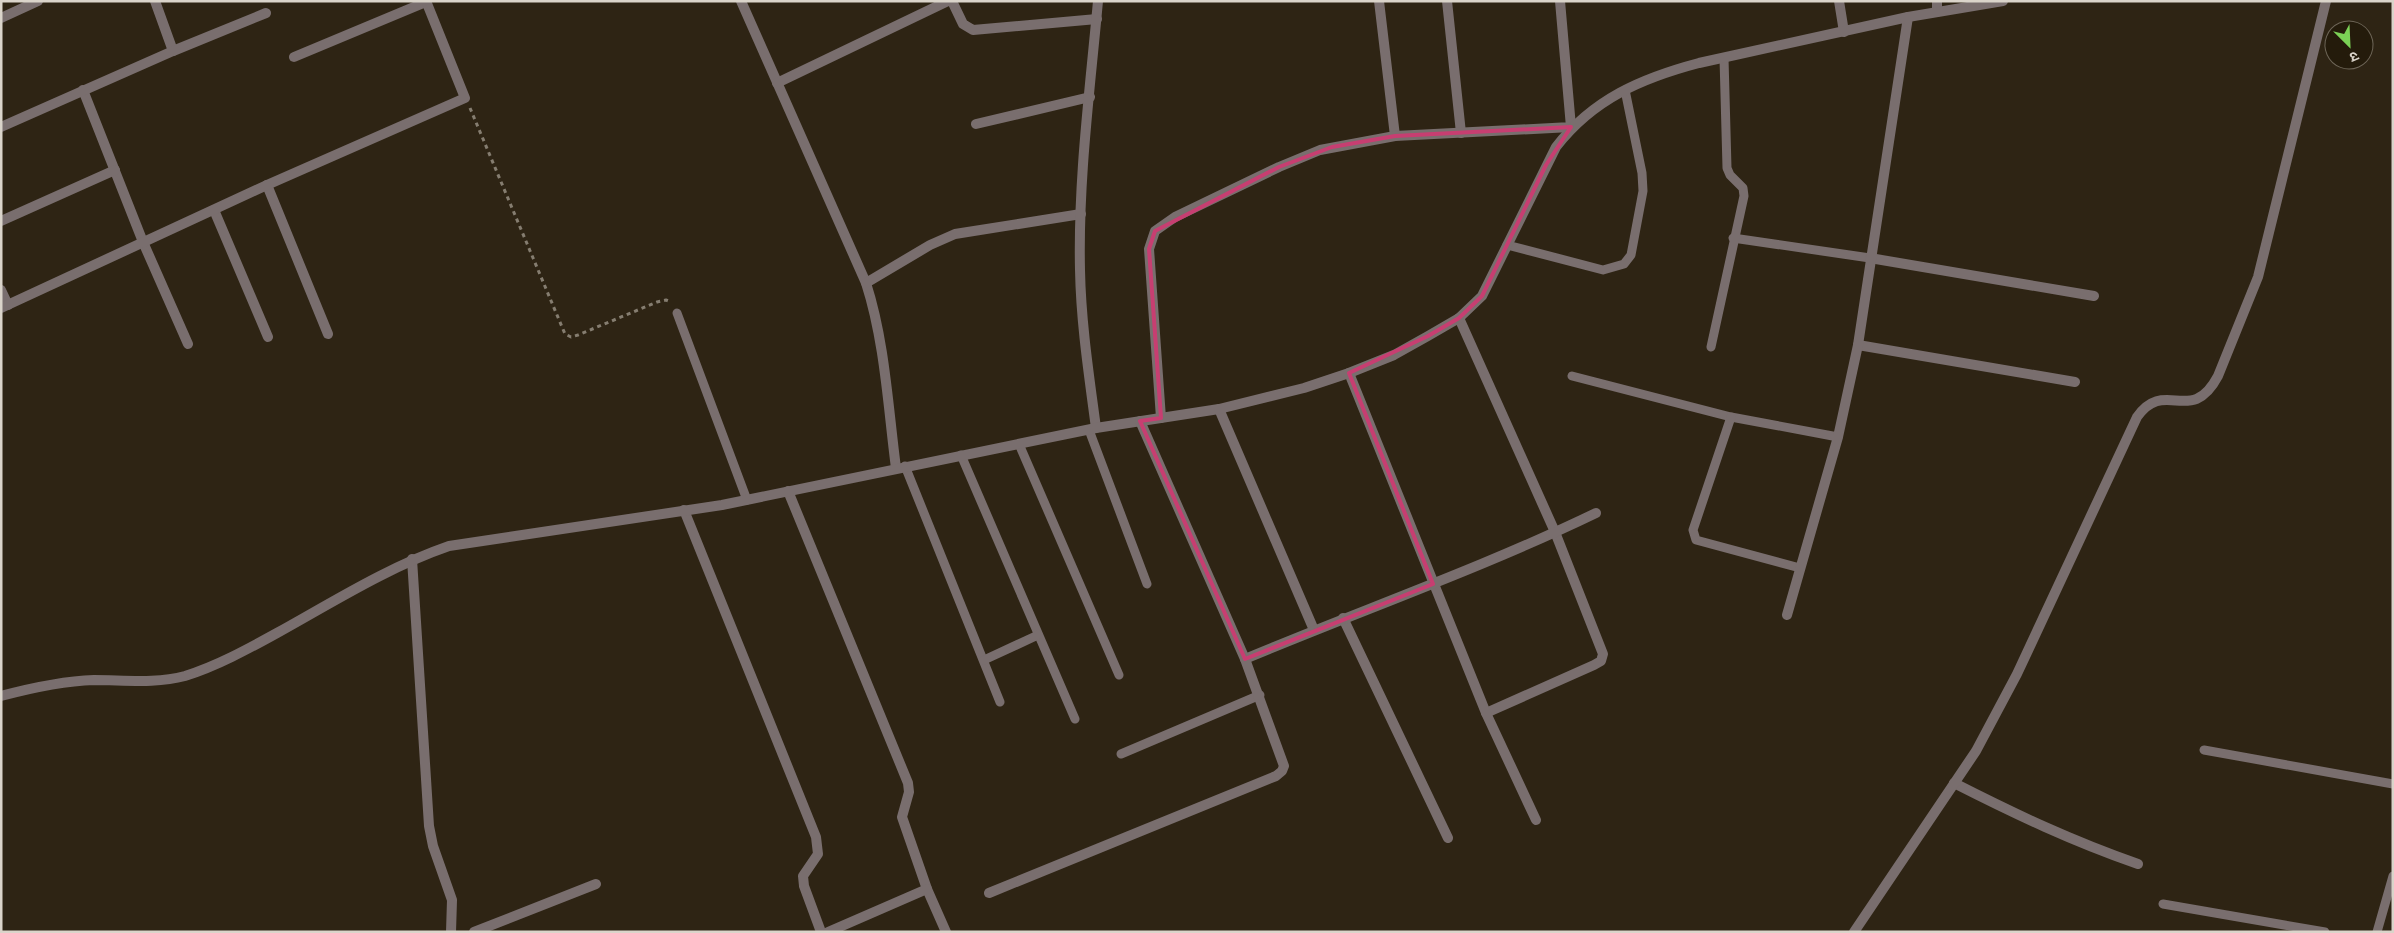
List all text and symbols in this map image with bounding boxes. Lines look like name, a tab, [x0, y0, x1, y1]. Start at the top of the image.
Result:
north arrow	[2324, 20, 2374, 70]
text: उ	[2347, 48, 2362, 67]

